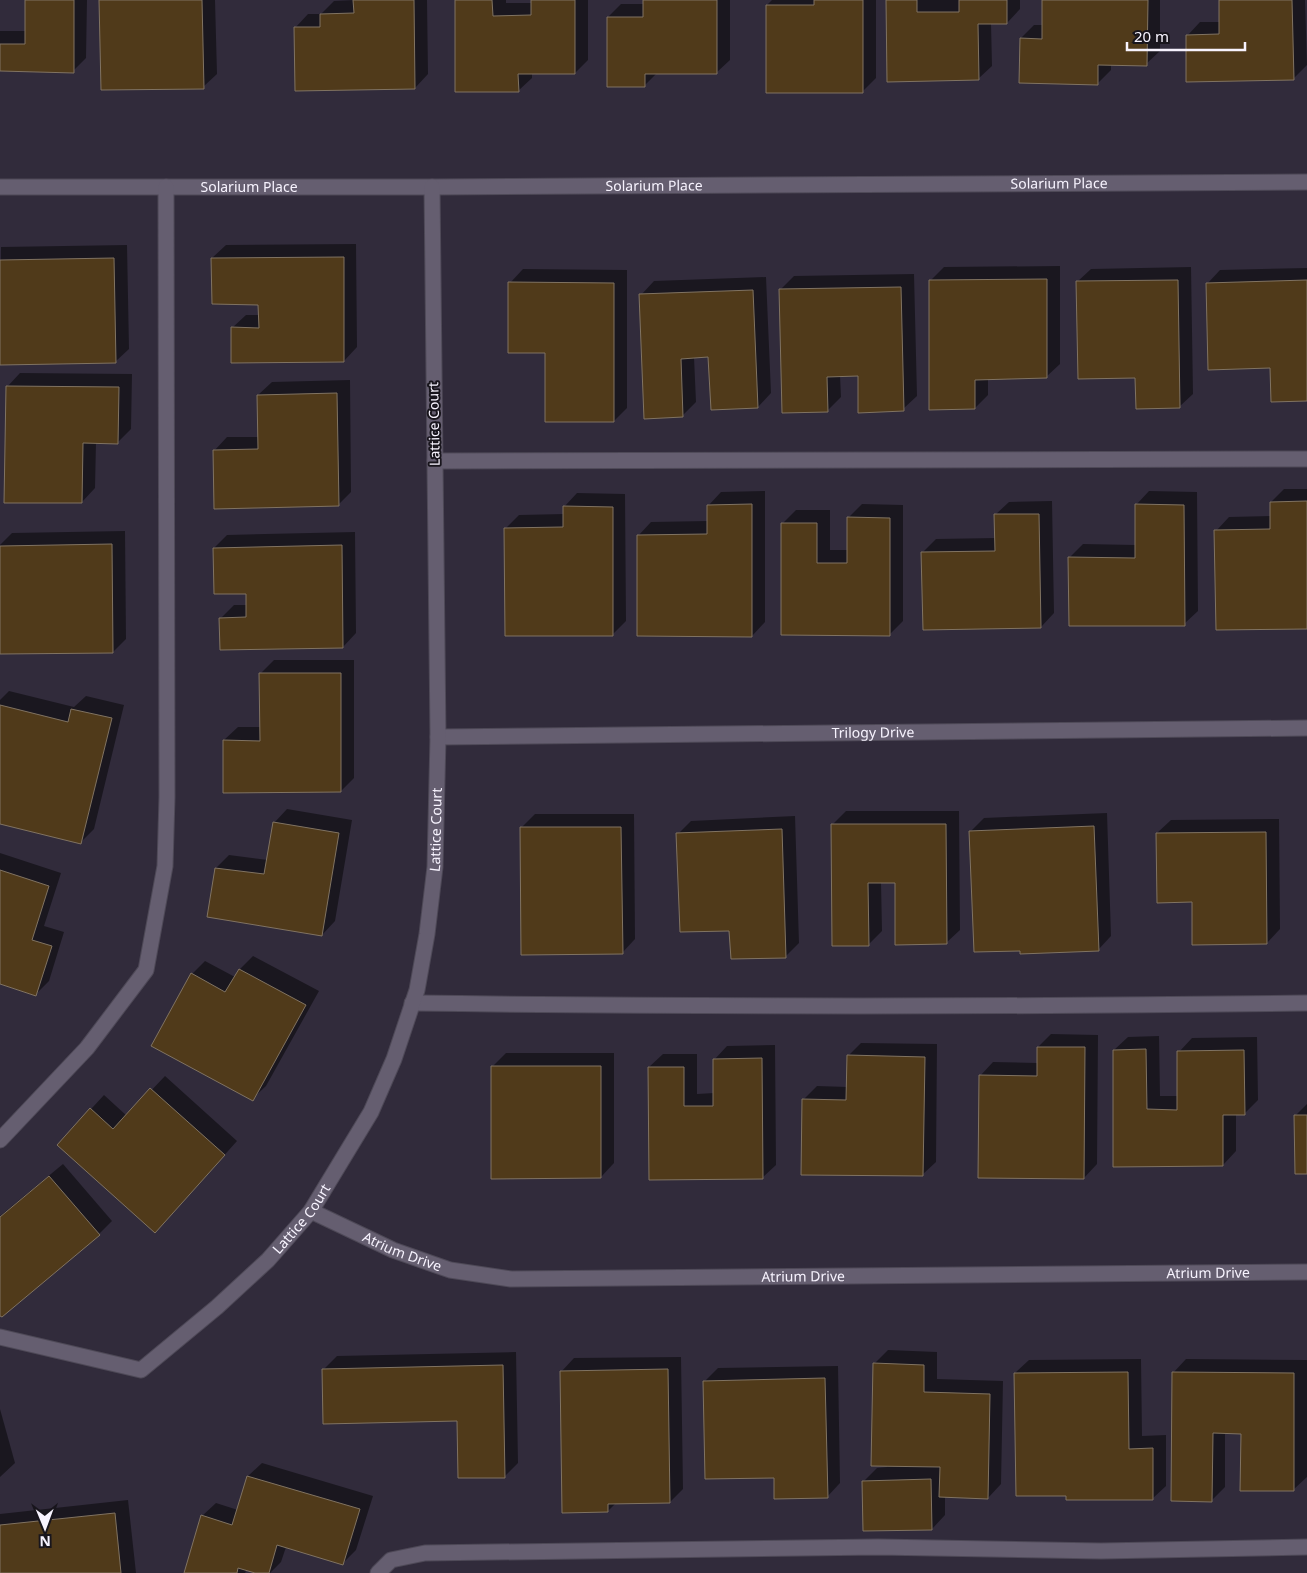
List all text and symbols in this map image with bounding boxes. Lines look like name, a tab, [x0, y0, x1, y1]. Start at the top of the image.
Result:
scale bar	[1127, 20, 1244, 52]
text: 20 m	[1134, 26, 1169, 46]
street label: Solarium Place	[1010, 173, 1108, 193]
street label: Solarium Place	[605, 175, 703, 195]
street label: Solarium Place	[200, 177, 298, 196]
street label: Lattice Court	[423, 382, 444, 466]
street label: Trilogy Drive	[832, 722, 915, 742]
street label: Lattice Court	[425, 787, 446, 873]
street label: Lattice Court	[268, 1180, 334, 1258]
street label: Atrium Drive	[360, 1227, 444, 1275]
street label: Atrium Drive	[1166, 1263, 1250, 1282]
street label: Atrium Drive	[761, 1266, 845, 1286]
north arrow	[20, 1503, 70, 1553]
text: N	[39, 1532, 51, 1551]

